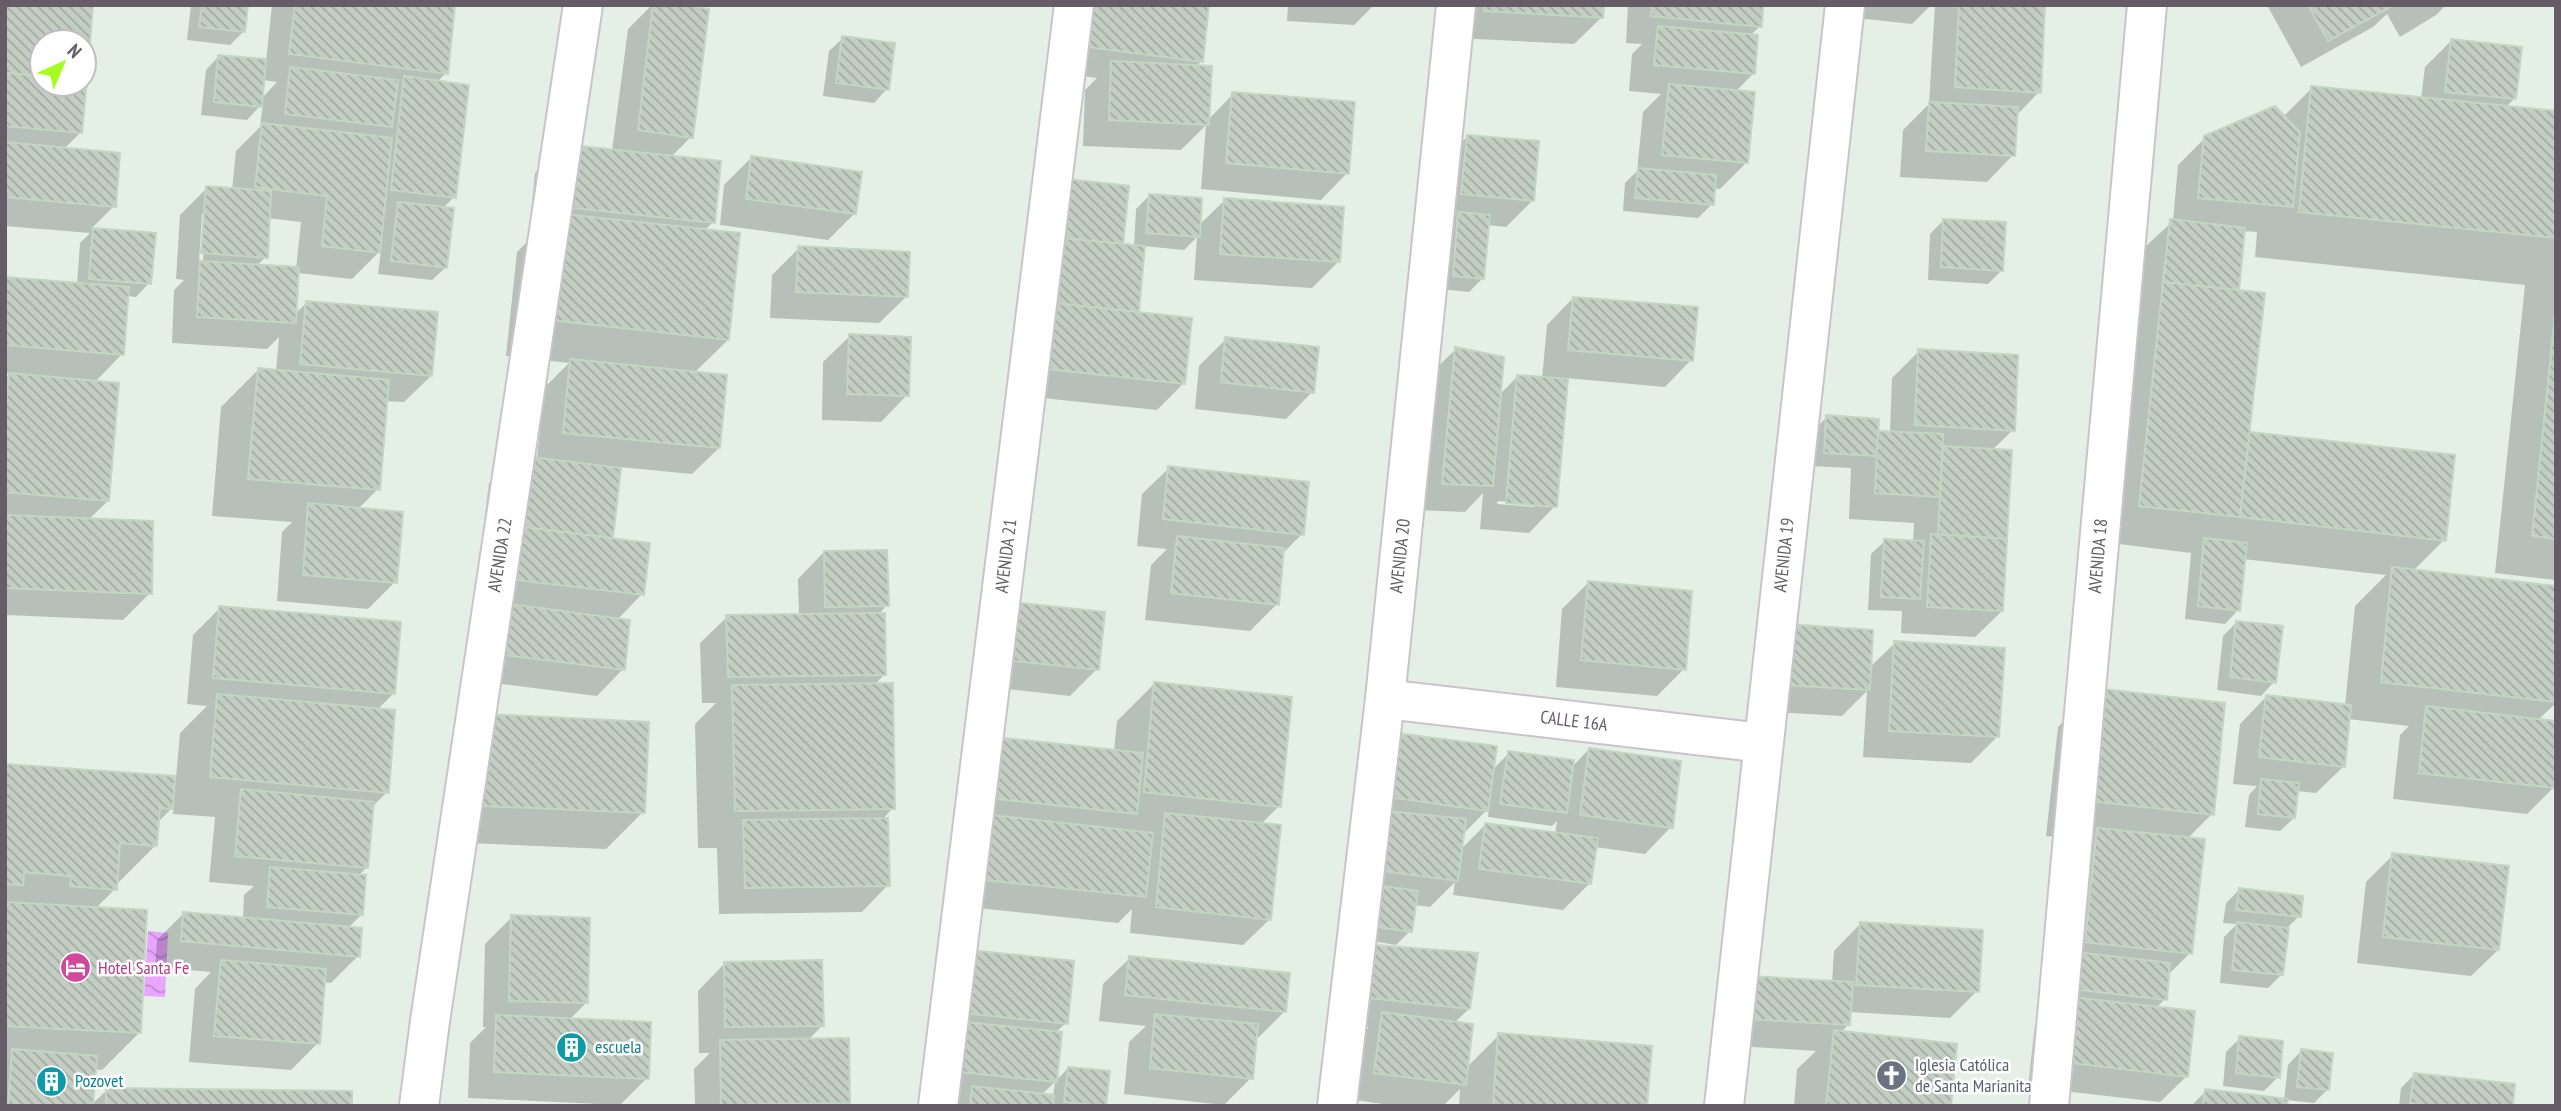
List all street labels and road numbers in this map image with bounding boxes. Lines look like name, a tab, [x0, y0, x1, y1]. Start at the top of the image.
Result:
street label: AVENIDA 22	[482, 516, 517, 594]
street label: AVENIDA 21	[990, 517, 1021, 594]
street label: AVENIDA 19	[1768, 517, 1799, 593]
street label: AVENIDA 20	[1384, 518, 1415, 594]
street label: AVENIDA 18	[2083, 518, 2112, 594]
street label: CALLE 16A	[1539, 705, 1609, 736]

